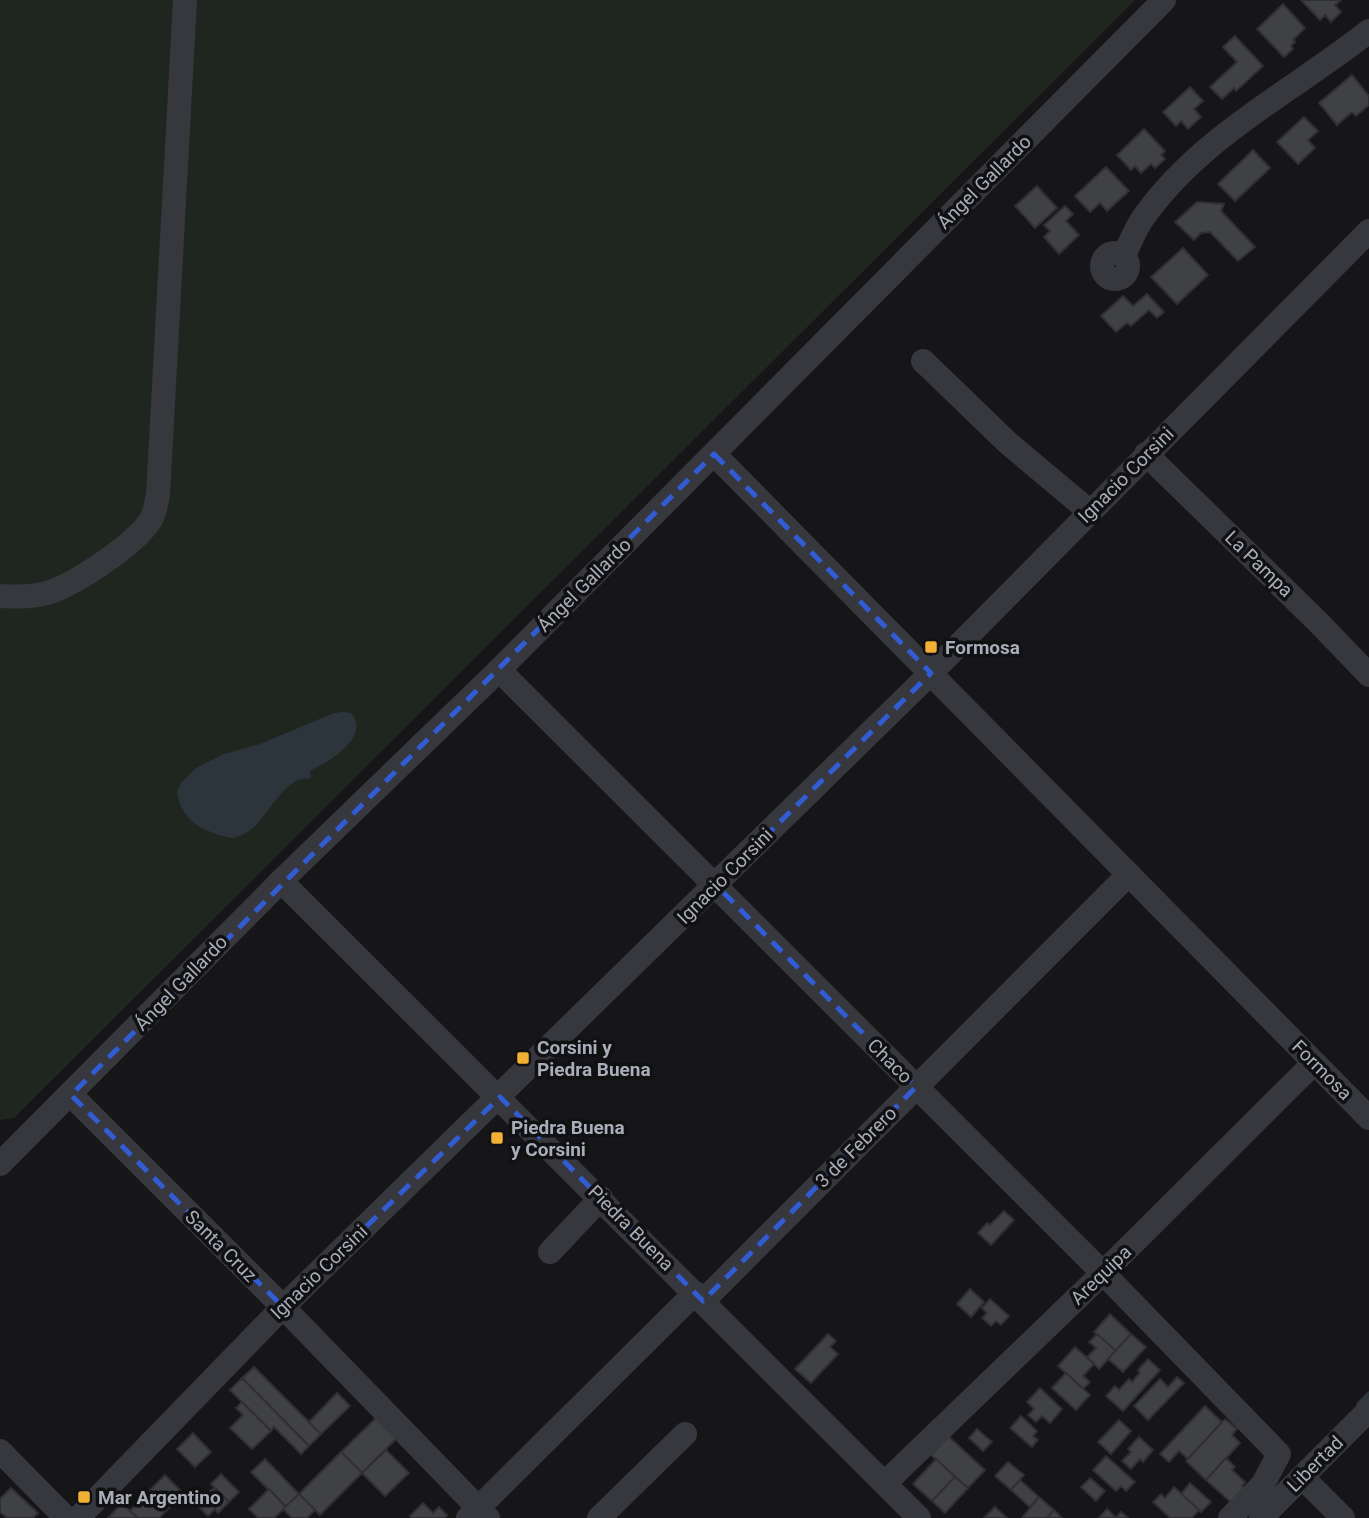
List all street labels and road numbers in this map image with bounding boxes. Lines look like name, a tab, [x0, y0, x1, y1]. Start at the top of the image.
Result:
street label: Ángel Gallardo	[932, 130, 1036, 234]
street label: Ignacio Corsini	[1073, 422, 1179, 528]
street label: La Pampa	[1220, 526, 1298, 602]
street label: Ángel Gallardo	[532, 533, 636, 637]
street label: Ignacio Corsini	[672, 823, 778, 929]
street label: Ángel Gallardo	[130, 931, 232, 1035]
street label: Chaco	[863, 1034, 917, 1088]
street label: Formosa	[1287, 1035, 1357, 1105]
street label: 3 de Febrero	[811, 1102, 901, 1192]
street label: Piedra Buena	[583, 1180, 679, 1276]
street label: Santa Cruz	[180, 1205, 262, 1287]
street label: Ignacio Corsini	[266, 1220, 372, 1324]
street label: Arequipa	[1066, 1240, 1136, 1310]
street label: Libertad	[1282, 1431, 1348, 1497]

